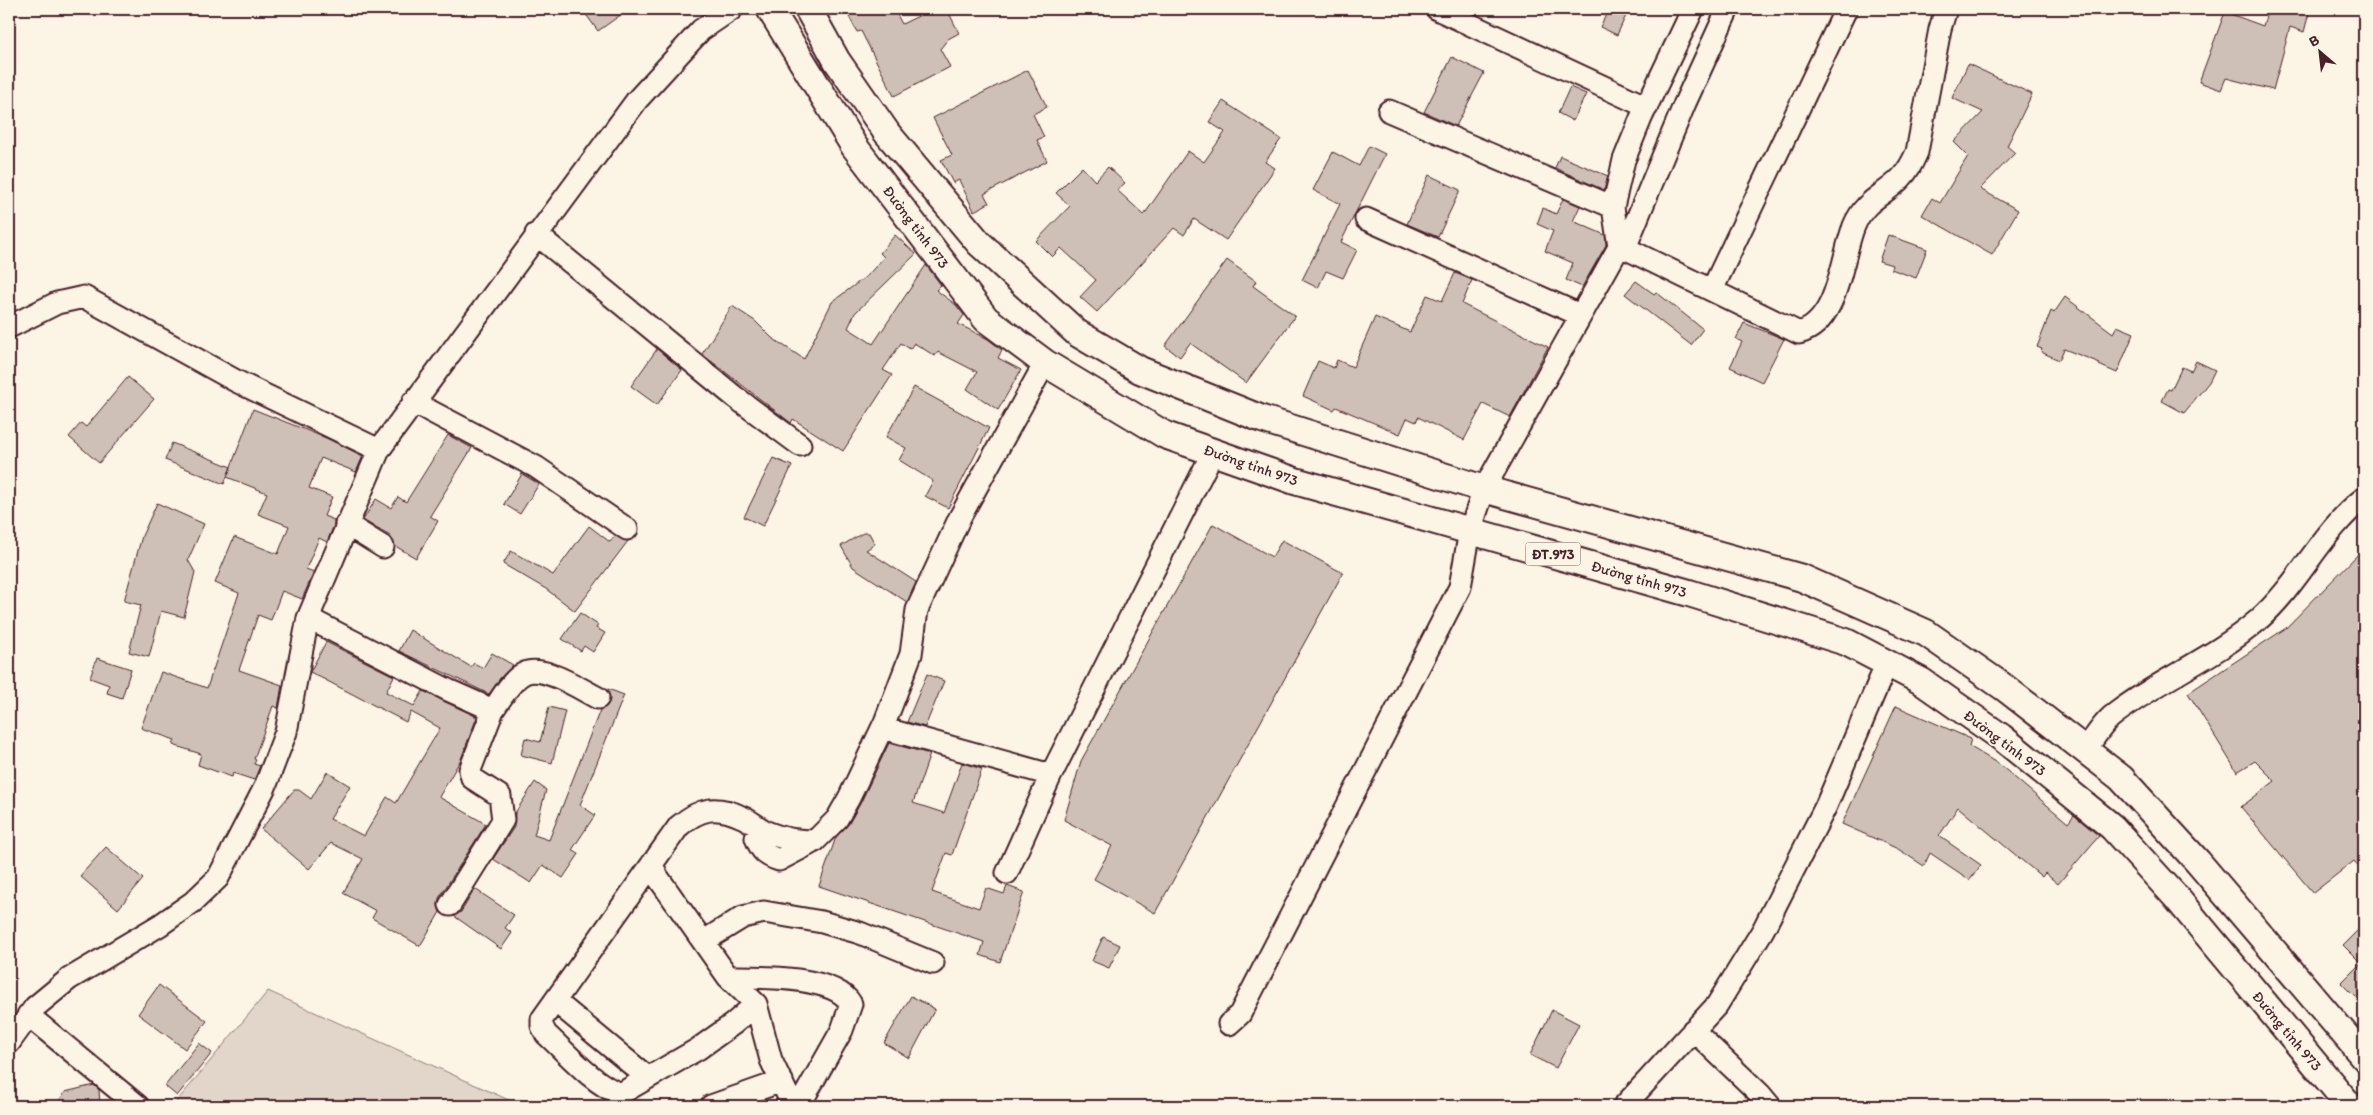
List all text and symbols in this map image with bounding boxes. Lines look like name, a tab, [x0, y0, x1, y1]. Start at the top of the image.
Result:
north arrow	[2296, 28, 2346, 78]
text: B	[2306, 31, 2322, 51]
street label: Đường tỉnh 973	[879, 182, 953, 272]
street label: Đường tỉnh 973	[1201, 440, 1301, 490]
road number: ĐT.973	[1526, 542, 1580, 566]
street label: Đường tỉnh 973	[1589, 557, 1689, 601]
street label: Đường tỉnh 973	[1960, 706, 2050, 780]
street label: Đường tỉnh 973	[2248, 987, 2326, 1075]

